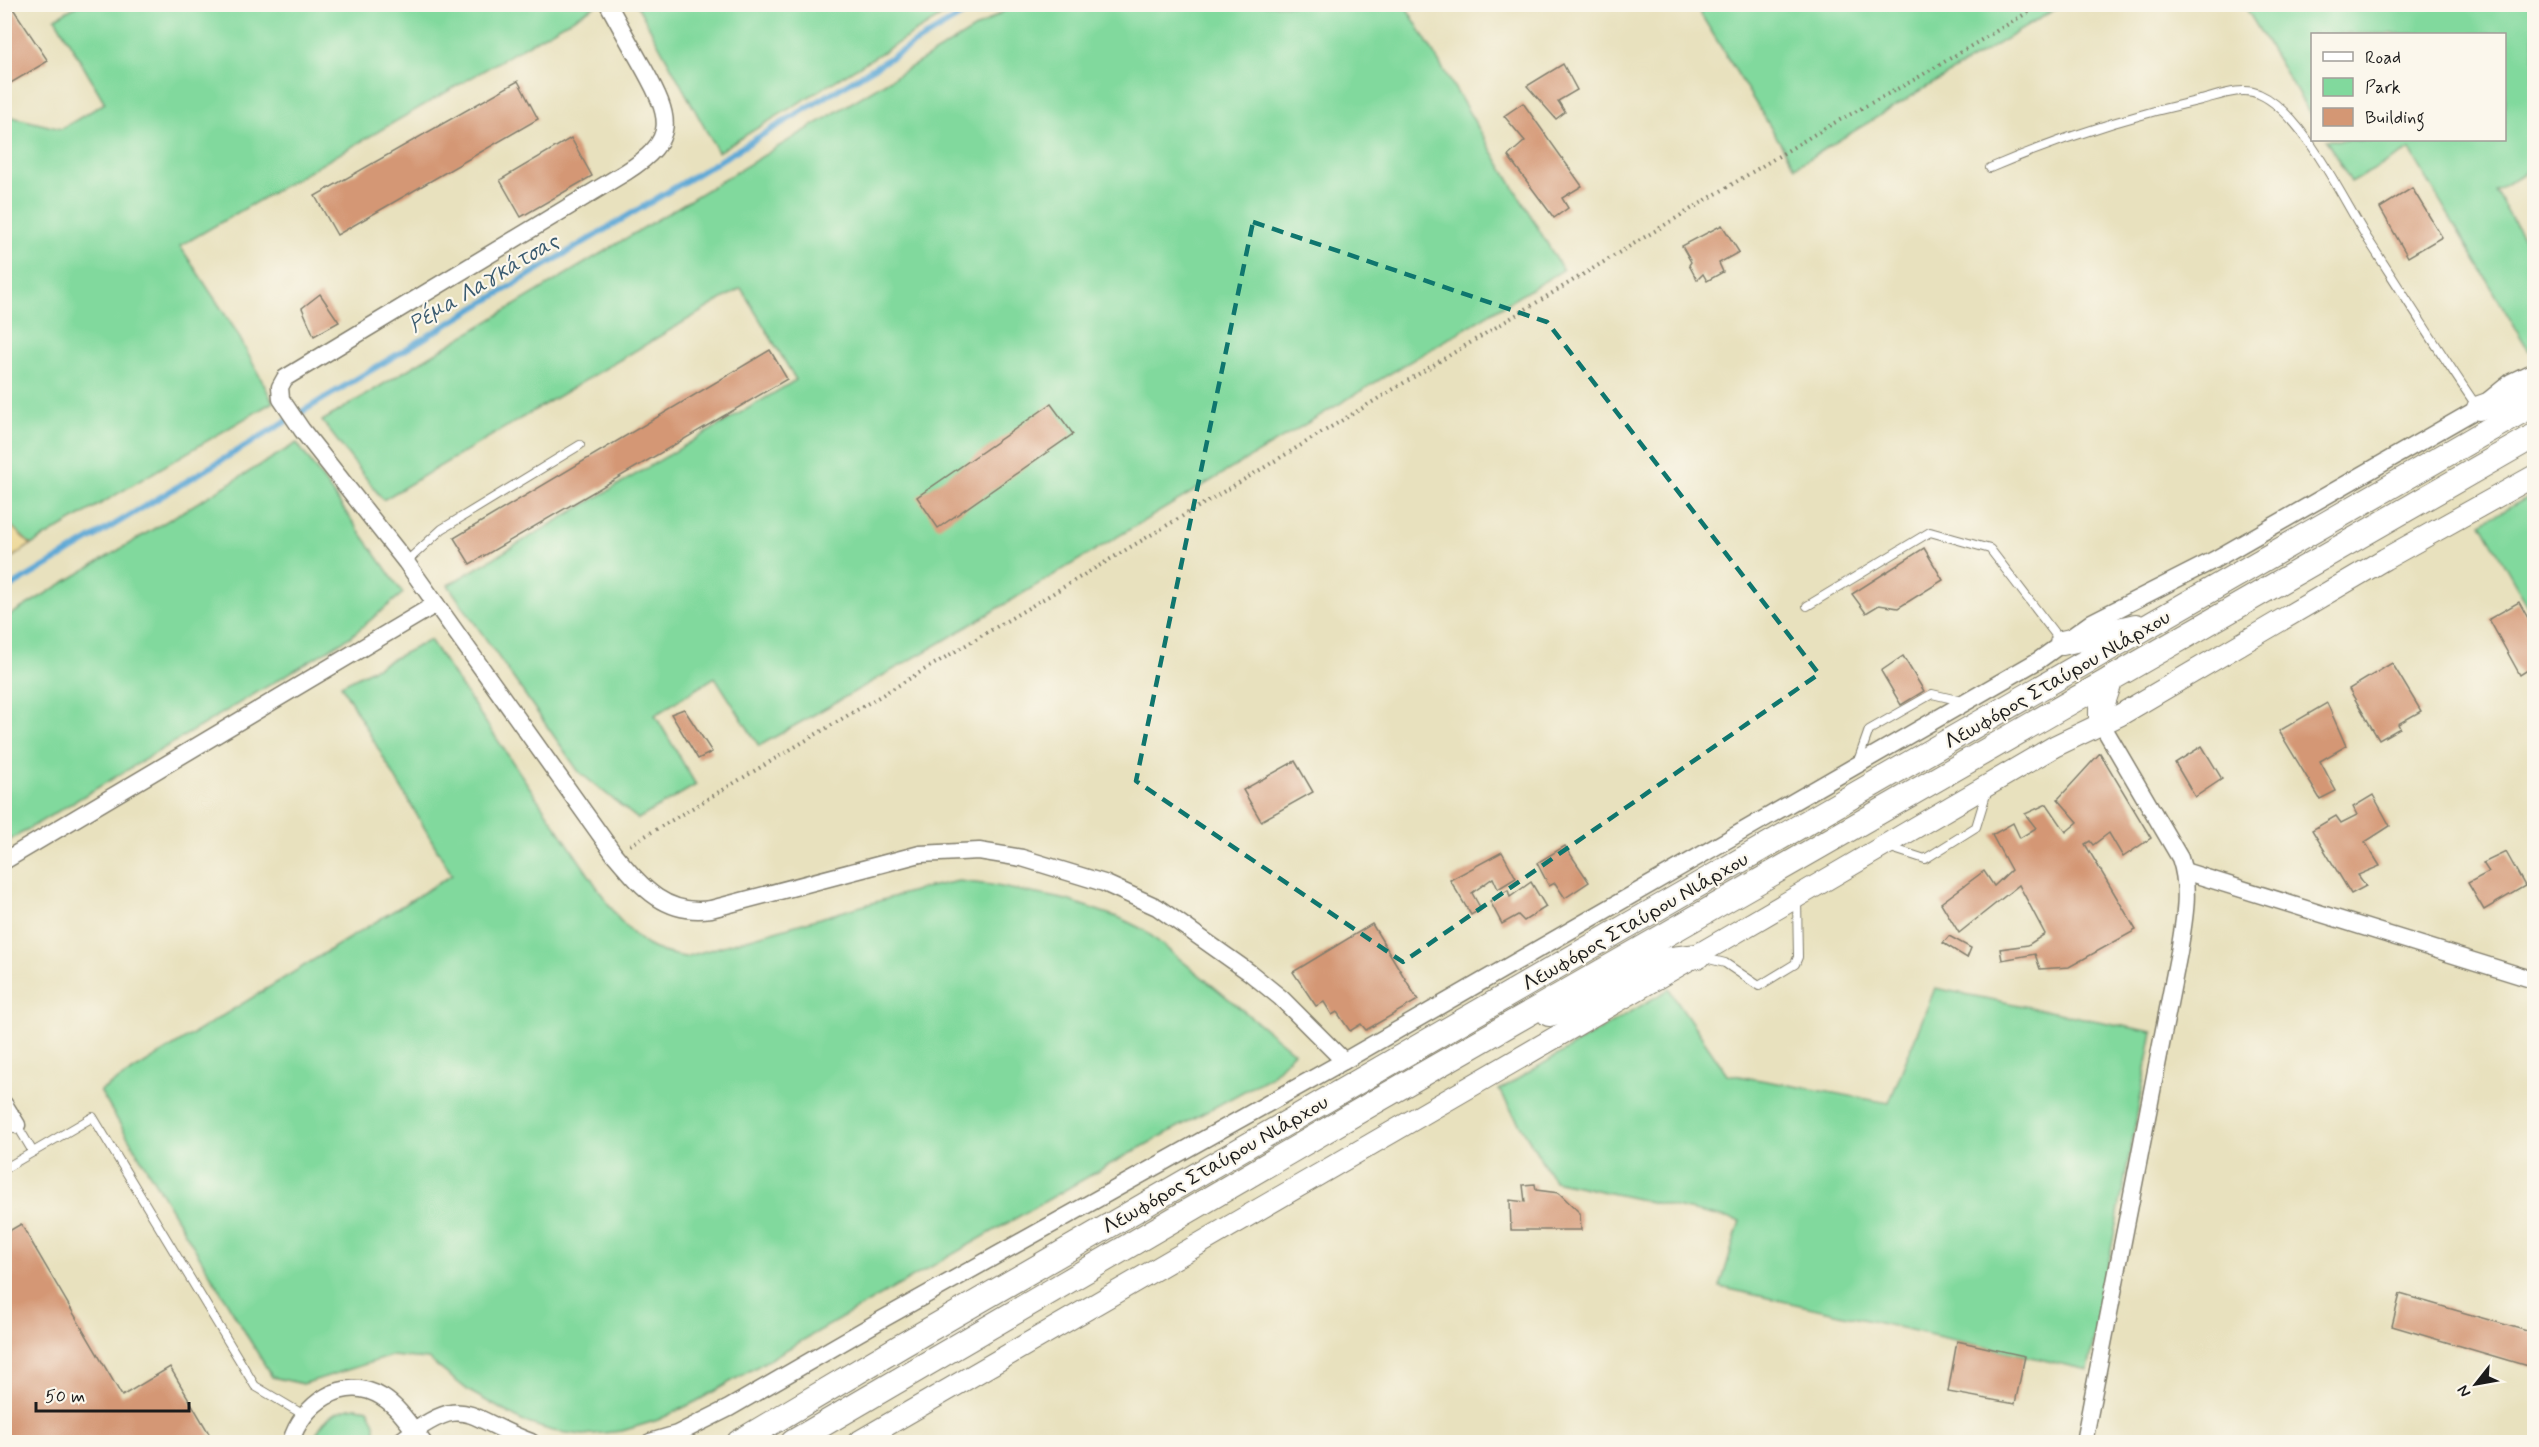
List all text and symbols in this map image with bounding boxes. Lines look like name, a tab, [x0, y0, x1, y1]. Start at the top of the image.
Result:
legend	[2311, 33, 2506, 141]
text: Road	[2365, 46, 2401, 70]
text: Park	[2365, 76, 2401, 100]
text: Building	[2365, 106, 2425, 132]
water label: Ρέμα Λαγκάτσας	[403, 226, 565, 339]
street label: Λεωφόρος Σταύρου Νιάρχου	[1939, 603, 2176, 756]
street label: Λεωφόρος Σταύρου Νιάρχου	[1517, 845, 1754, 998]
street label: Λεωφόρος Σταύρου Νιάρχου	[1097, 1088, 1334, 1241]
north arrow	[2446, 1354, 2506, 1414]
scale bar	[36, 1375, 189, 1413]
text: N	[2453, 1381, 2476, 1401]
text: 50 m	[45, 1385, 85, 1409]

